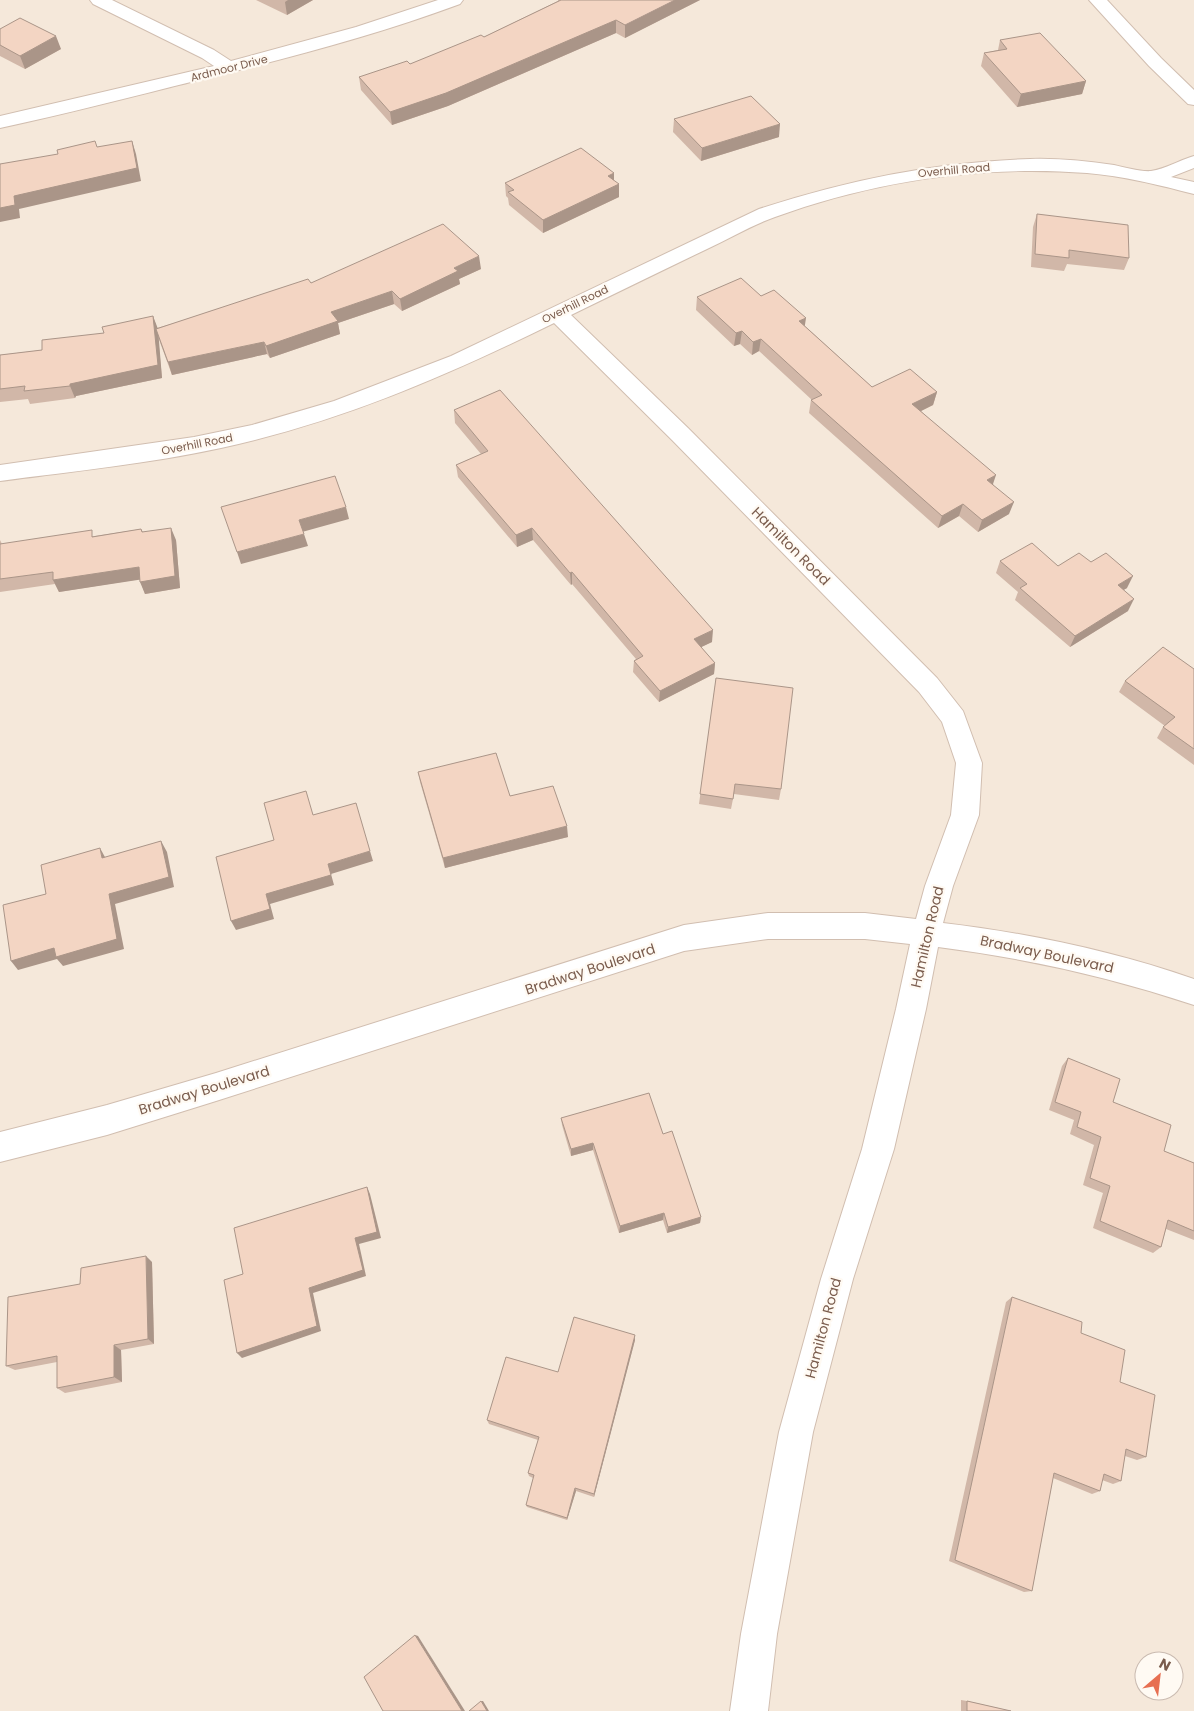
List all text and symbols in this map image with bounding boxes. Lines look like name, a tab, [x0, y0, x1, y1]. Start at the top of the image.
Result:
street label: Ardmoor Drive	[189, 51, 269, 85]
street label: Overhill Road	[917, 159, 991, 181]
street label: Overhill Road	[539, 281, 611, 327]
street label: Overhill Road	[160, 429, 234, 459]
street label: Hamilton Road	[747, 502, 835, 590]
street label: Hamilton Road	[906, 884, 948, 990]
street label: Bradway Boulevard	[978, 930, 1116, 978]
street label: Bradway Boulevard	[522, 938, 658, 1000]
street label: Bradway Boulevard	[136, 1061, 272, 1119]
street label: Hamilton Road	[800, 1275, 846, 1381]
north arrow	[1134, 1651, 1184, 1701]
text: N	[1156, 1653, 1174, 1676]

